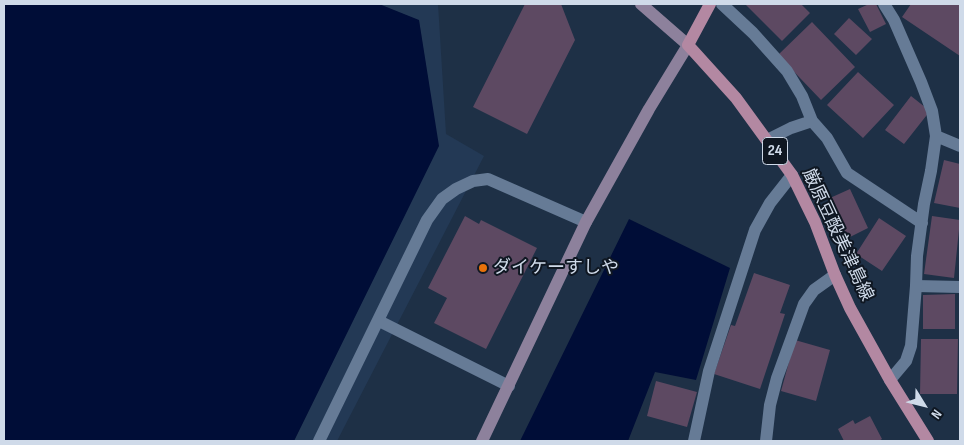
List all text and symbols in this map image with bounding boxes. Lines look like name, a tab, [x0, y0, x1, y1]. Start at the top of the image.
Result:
road number: 24	[762, 138, 788, 164]
street label: 厳原豆酘美津島線	[797, 165, 877, 305]
place label: ダイケーすしや	[493, 257, 619, 279]
marker: ダイケーすしや	[477, 262, 489, 274]
north arrow	[899, 380, 949, 430]
text: N	[927, 406, 946, 422]

